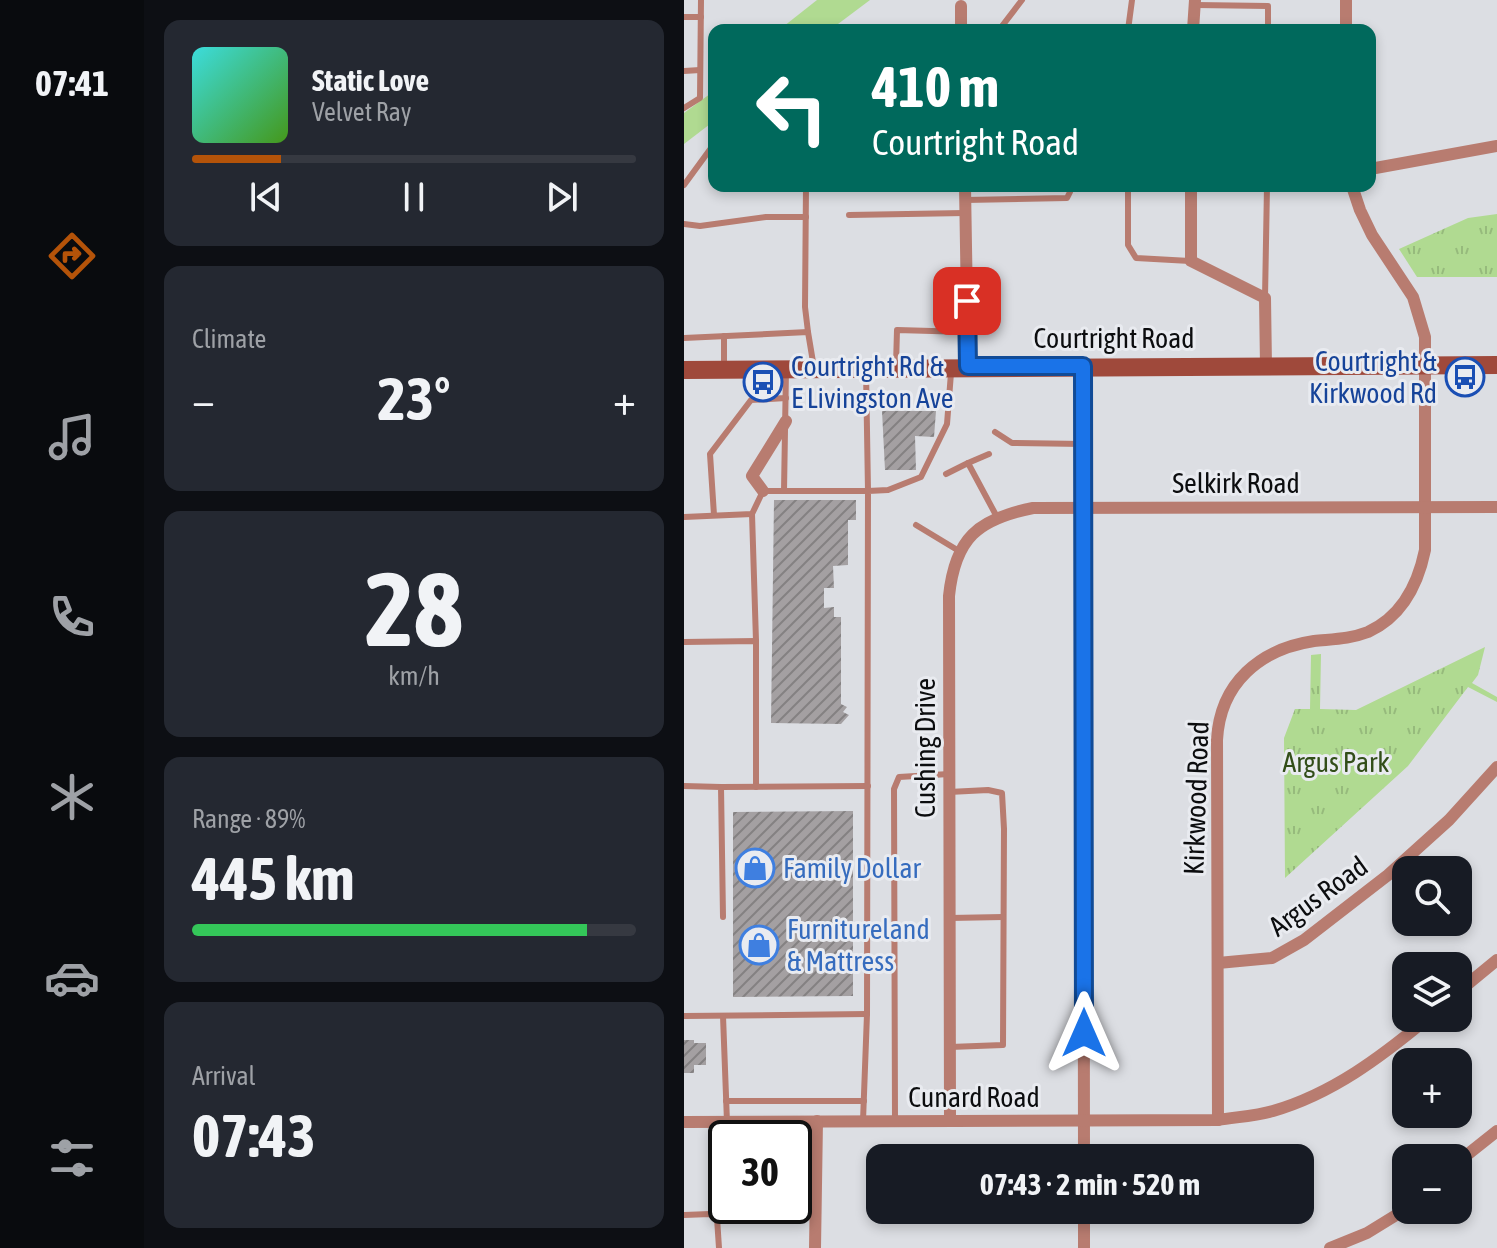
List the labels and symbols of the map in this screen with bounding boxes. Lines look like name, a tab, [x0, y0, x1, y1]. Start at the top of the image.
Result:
pin	[933, 267, 1001, 335]
street label: Courtright Road	[1033, 322, 1195, 354]
place label: Courtright & Kirkwood Rd	[1309, 345, 1437, 409]
place label: Courtright Rd & E Livingston Ave	[791, 350, 954, 414]
bus stop icon: Courtright & Kirkwood Rd	[1444, 356, 1486, 398]
bus stop icon: Courtright Rd & E Livingston Ave	[742, 361, 784, 403]
street label: Selkirk Road	[1172, 467, 1300, 499]
street label: Cushing Drive	[909, 678, 941, 818]
street label: Kirkwood Road	[1177, 720, 1215, 876]
park label: Argus Park	[1282, 746, 1390, 778]
shop icon: Family Dollar	[734, 847, 776, 889]
street label: Argus Road	[1263, 850, 1373, 942]
place label: Family Dollar	[783, 852, 922, 884]
place label: Furnitureland & Mattress	[787, 913, 930, 977]
shop icon: Furnitureland & Mattress	[738, 924, 780, 966]
position arrow	[1042, 991, 1126, 1075]
street label: Cunard Road	[908, 1081, 1040, 1113]
speed limit sign: 30	[708, 1120, 812, 1224]

